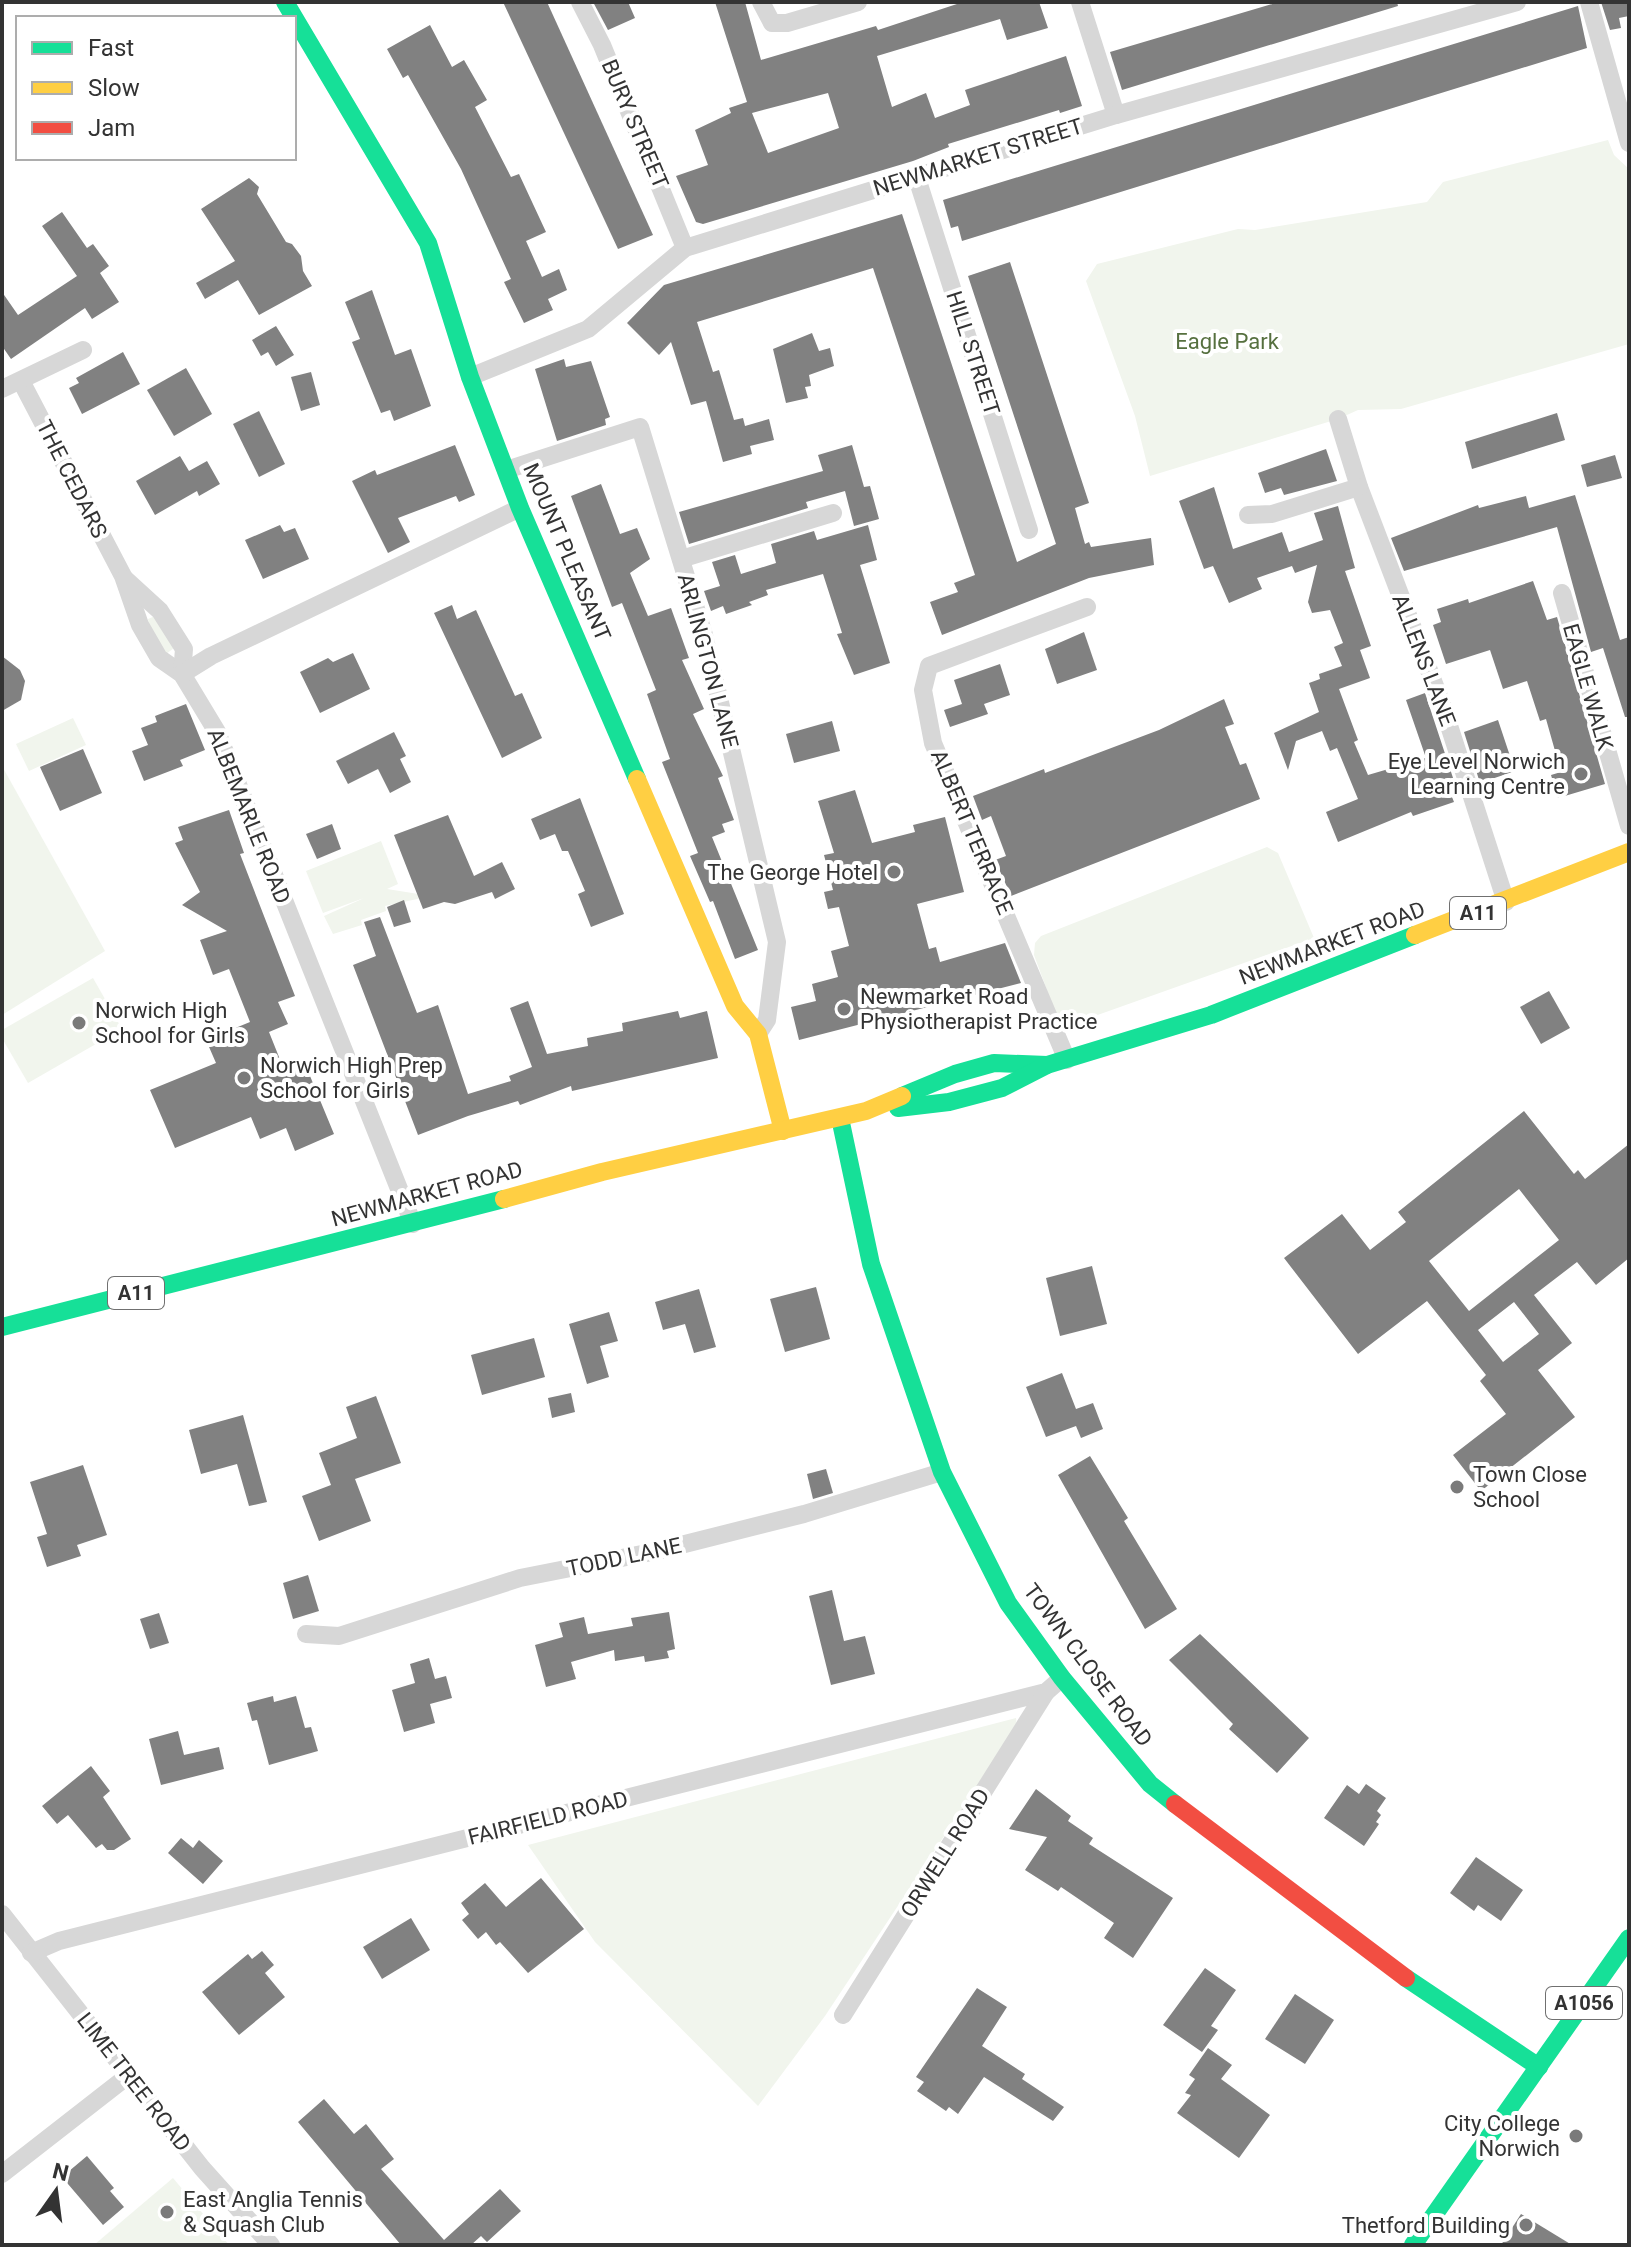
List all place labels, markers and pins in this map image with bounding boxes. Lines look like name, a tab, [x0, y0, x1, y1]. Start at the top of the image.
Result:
place label: Eye Level Norwich Learning Centre	[1388, 749, 1565, 799]
marker: Eye Level Norwich Learning Centre	[1572, 765, 1590, 783]
place label: The George Hotel	[707, 860, 878, 885]
marker: The George Hotel	[885, 863, 903, 881]
place label: Newmarket Road Physiotherapist Practice	[860, 984, 1097, 1034]
place label: Norwich High School for Girls	[95, 998, 245, 1048]
marker: Newmarket Road Physiotherapist Practice	[835, 1000, 853, 1018]
marker: Norwich High School for Girls	[70, 1014, 88, 1032]
place label: Norwich High Prep School for Girls	[260, 1053, 443, 1103]
marker: Norwich High Prep School for Girls	[235, 1069, 253, 1087]
place label: Town Close School	[1473, 1462, 1587, 1512]
marker: Town Close School	[1448, 1478, 1466, 1496]
place label: City College Norwich	[1444, 2111, 1560, 2161]
marker: City College Norwich	[1567, 2127, 1585, 2145]
place label: East Anglia Tennis & Squash Club	[183, 2187, 363, 2237]
marker: East Anglia Tennis & Squash Club	[158, 2203, 176, 2221]
place label: Thetford Building	[1342, 2213, 1510, 2238]
marker: Thetford Building	[1517, 2216, 1535, 2234]

